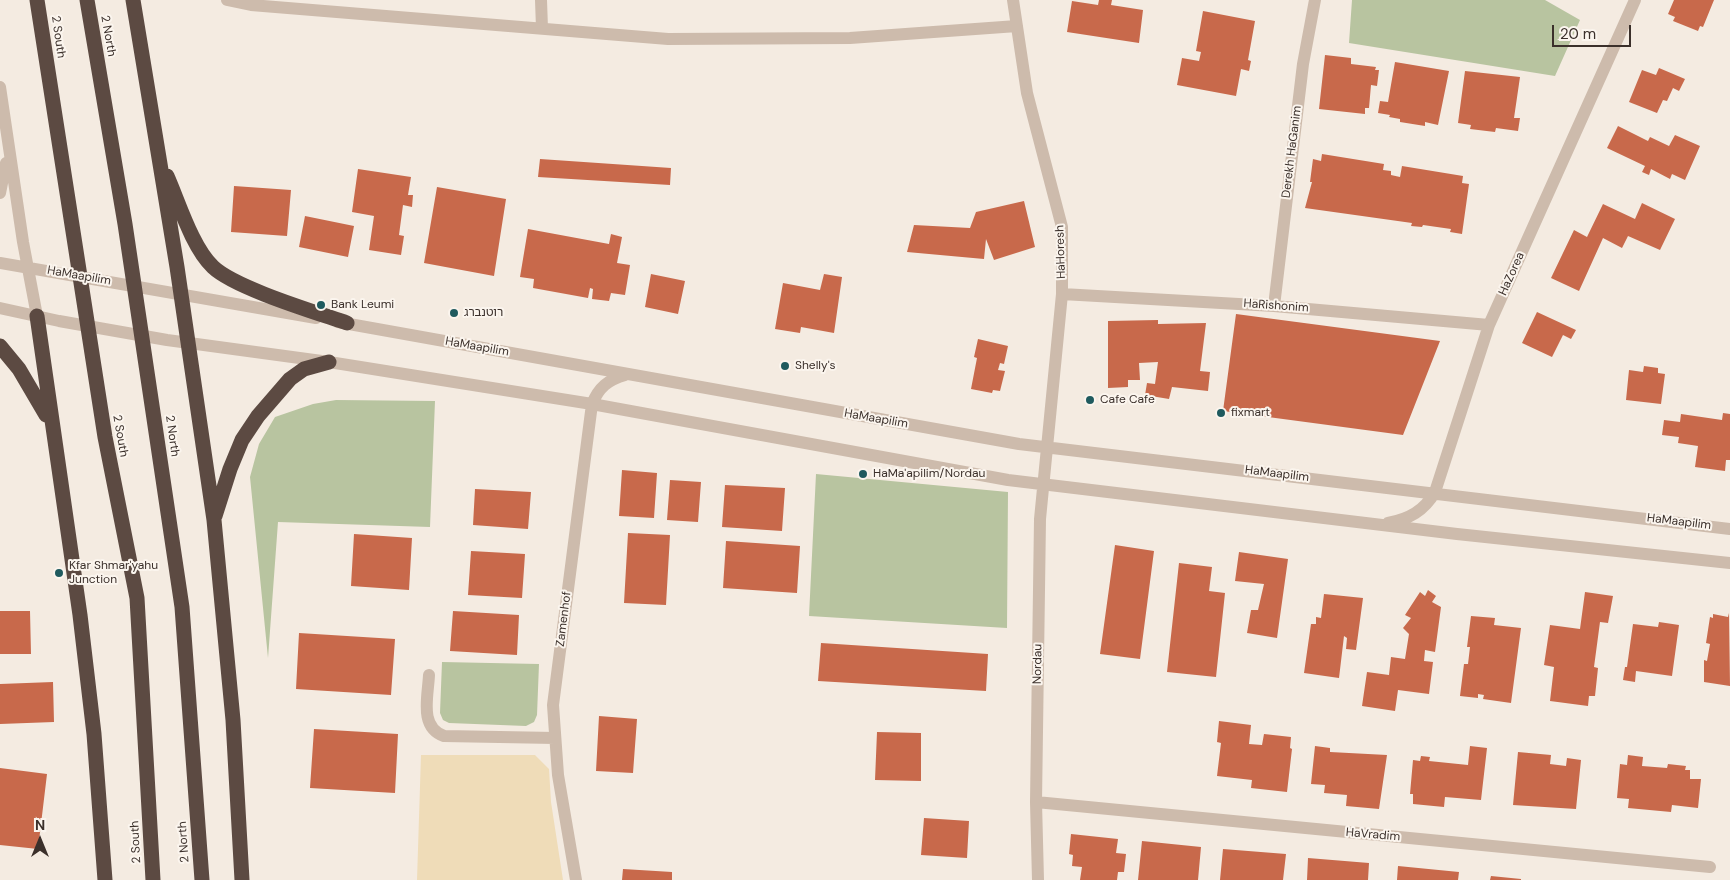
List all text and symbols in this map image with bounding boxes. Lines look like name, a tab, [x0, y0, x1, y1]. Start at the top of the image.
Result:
street label: 2 North	[97, 14, 119, 58]
street label: 2 South	[48, 15, 68, 59]
scale bar	[1555, 15, 1634, 47]
text: 20 m	[1560, 24, 1596, 44]
street label: Derekh HaGanim	[1279, 105, 1305, 199]
street label: HaHoresh	[1053, 225, 1069, 279]
street label: HaZorea	[1496, 250, 1528, 298]
street label: HaMaapilim	[46, 263, 112, 289]
street label: HaRishonim	[1243, 297, 1309, 315]
place label: Bank Leumi	[331, 298, 394, 312]
marker: Bank Leumi	[315, 299, 327, 311]
place label: רוטנברג	[464, 306, 503, 320]
marker: רוטנברג	[448, 307, 460, 319]
street label: HaMaapilim	[444, 334, 510, 360]
place label: Shelly's	[795, 359, 836, 373]
marker: Shelly's	[779, 360, 791, 372]
place label: Cafe Cafe	[1100, 393, 1155, 407]
marker: Cafe Cafe	[1084, 394, 1096, 406]
street label: HaMaapilim	[843, 406, 909, 432]
place label: fixmart	[1231, 406, 1270, 420]
marker: fixmart	[1215, 407, 1227, 419]
street label: 2 South	[109, 414, 131, 458]
street label: 2 North	[162, 414, 182, 458]
street label: HaMaapilim	[1244, 463, 1310, 485]
place label: HaMa'apilim/Nordau	[873, 467, 985, 481]
marker: HaMa'apilim/Nordau	[857, 468, 869, 480]
street label: HaMaapilim	[1646, 511, 1712, 533]
place label: Kfar Shmar'yahu Junction	[69, 559, 158, 587]
marker: Kfar Shmar'yahu Junction	[53, 567, 65, 579]
street label: Zamenhof	[553, 591, 575, 647]
street label: Nordau	[1030, 644, 1046, 684]
north arrow	[15, 815, 65, 865]
text: N	[35, 816, 45, 834]
street label: 2 South	[128, 820, 144, 864]
street label: 2 North	[175, 821, 193, 863]
street label: HaVradim	[1345, 825, 1401, 845]

